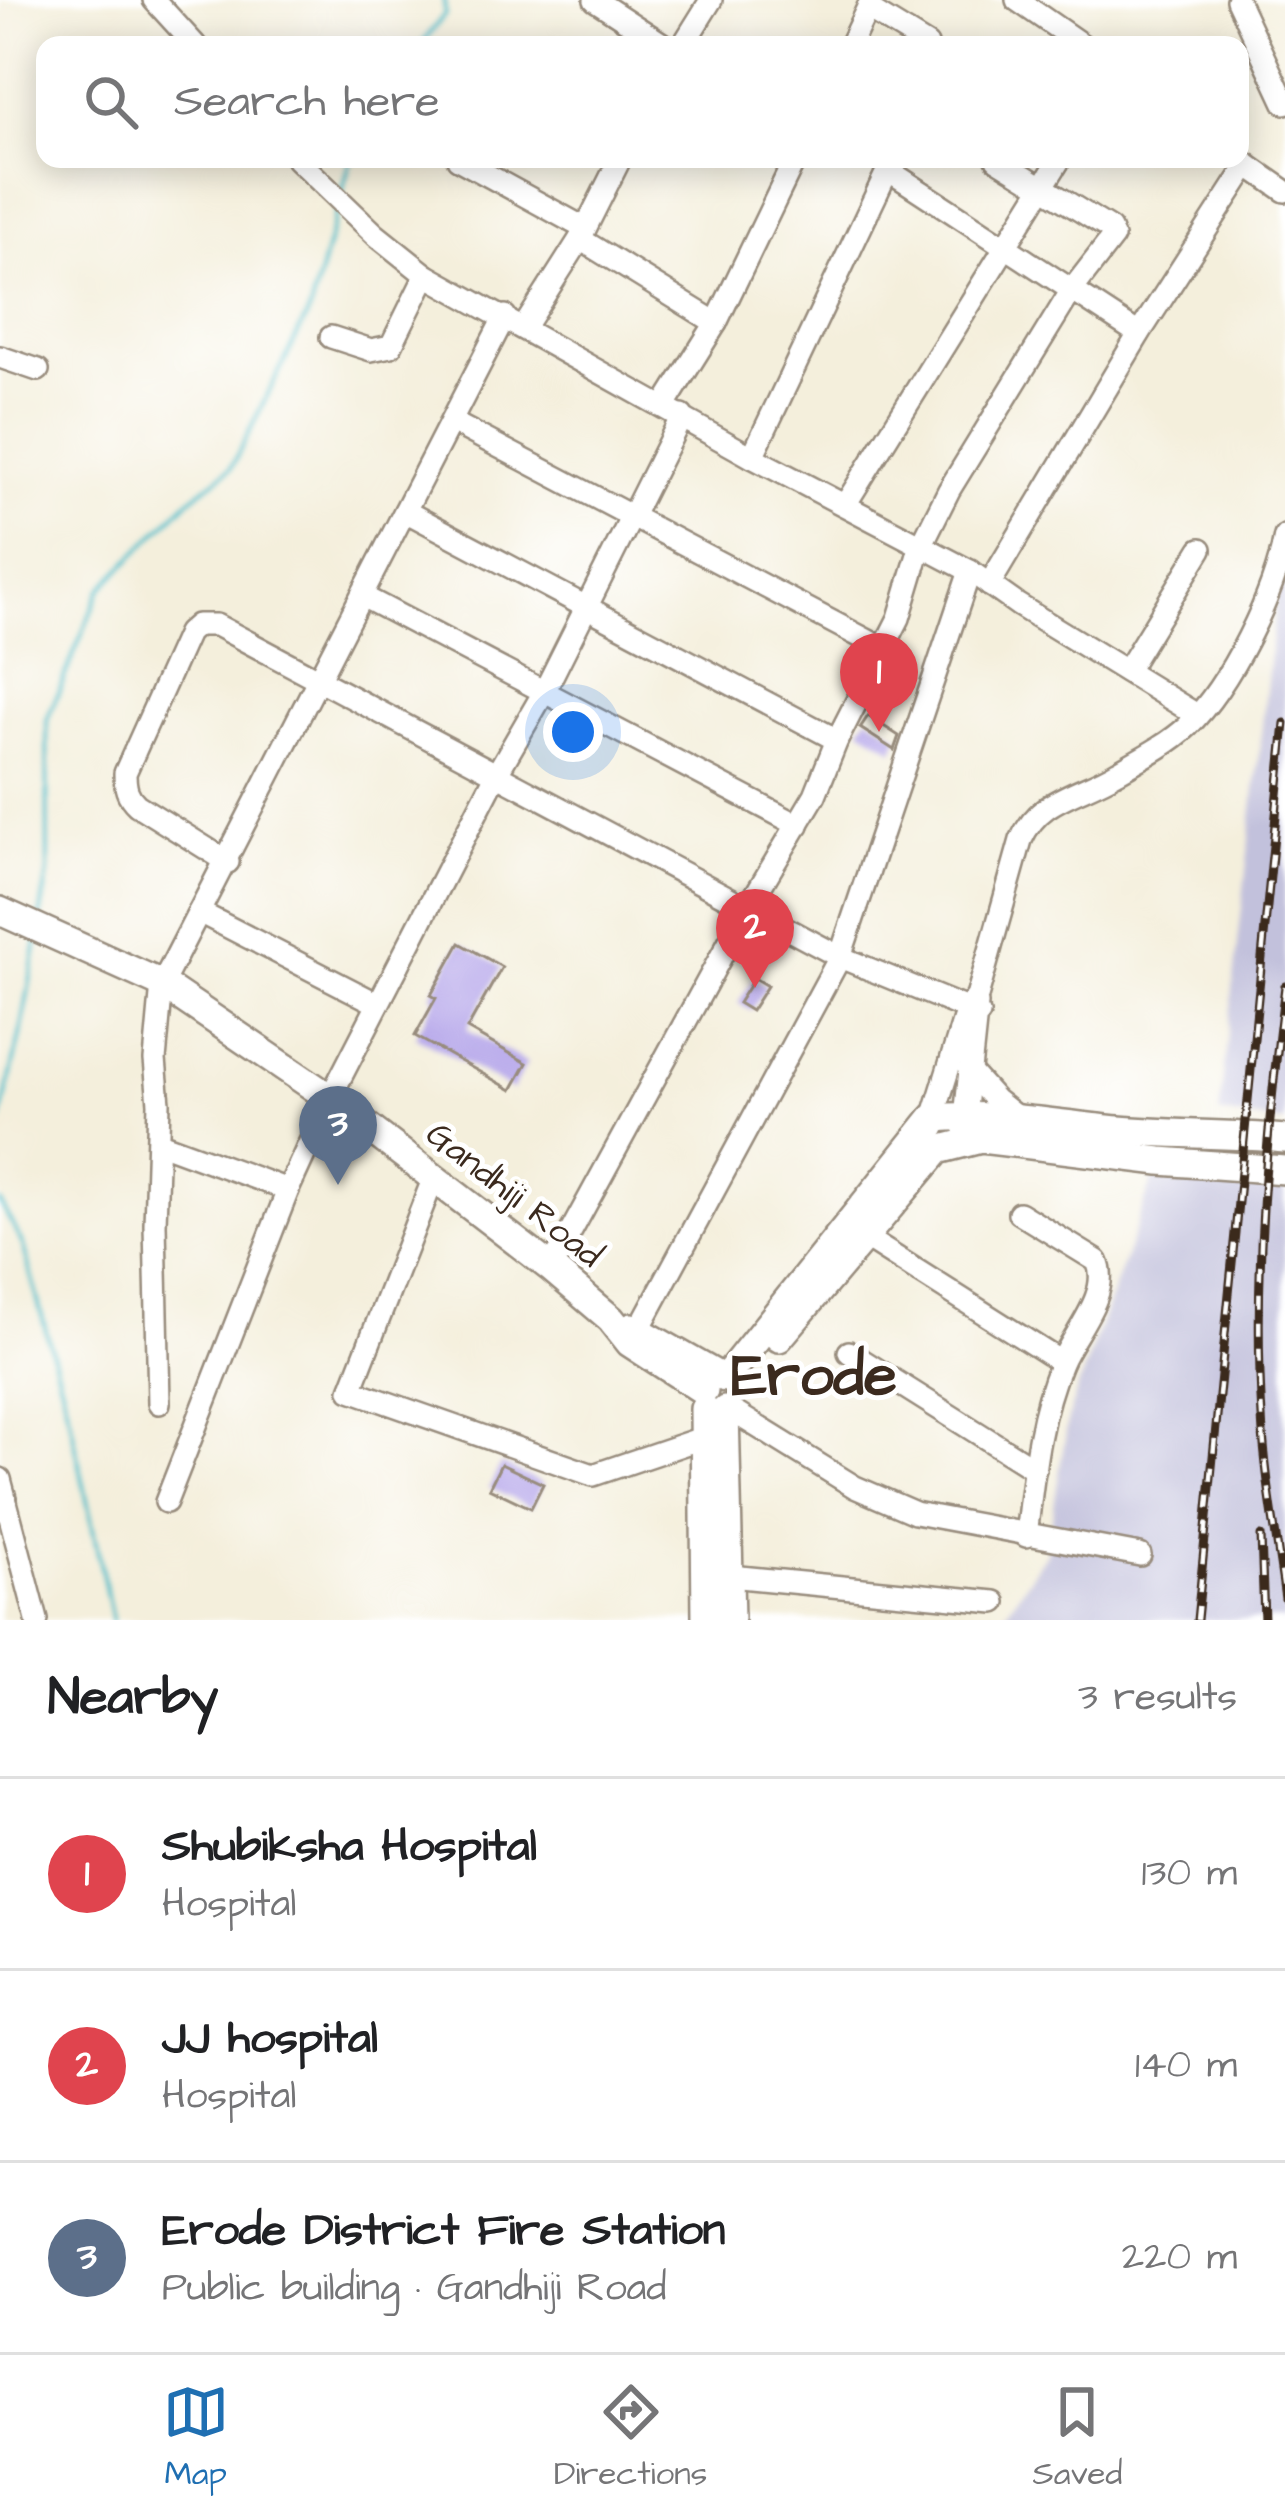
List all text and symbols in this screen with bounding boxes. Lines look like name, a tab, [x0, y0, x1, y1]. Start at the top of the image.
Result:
search box	[36, 36, 1249, 168]
icon: search	[78, 69, 144, 135]
text: Search here	[174, 71, 440, 133]
pin: 1	[840, 633, 918, 732]
your location	[543, 702, 603, 762]
pin: 2	[716, 889, 794, 988]
pin: 3	[299, 1086, 377, 1185]
street label: Gandhiji Road	[415, 1110, 613, 1280]
district label: Erode	[731, 1335, 897, 1418]
text: Nearby	[48, 1663, 218, 1734]
text: 3 results	[1078, 1671, 1237, 1725]
text: Shubiksha Hospital	[162, 1816, 537, 1878]
text: 1	[85, 1847, 90, 1901]
text: 130 m	[1142, 1847, 1237, 1901]
text: Hospital	[162, 1878, 296, 1932]
text: JJ hospital	[162, 2008, 378, 2070]
text: 2	[76, 2039, 98, 2093]
text: 140 m	[1135, 2039, 1237, 2093]
text: Hospital	[162, 2070, 296, 2124]
text: Erode District Fire Station	[162, 2200, 725, 2262]
text: 3	[77, 2231, 97, 2285]
text: 220 m	[1122, 2231, 1237, 2285]
text: Public building · Gandhiji Road	[162, 2262, 666, 2316]
tab: Map	[163, 2379, 229, 2497]
tab: Directions	[554, 2379, 707, 2497]
tab: Saved	[1032, 2379, 1122, 2497]

